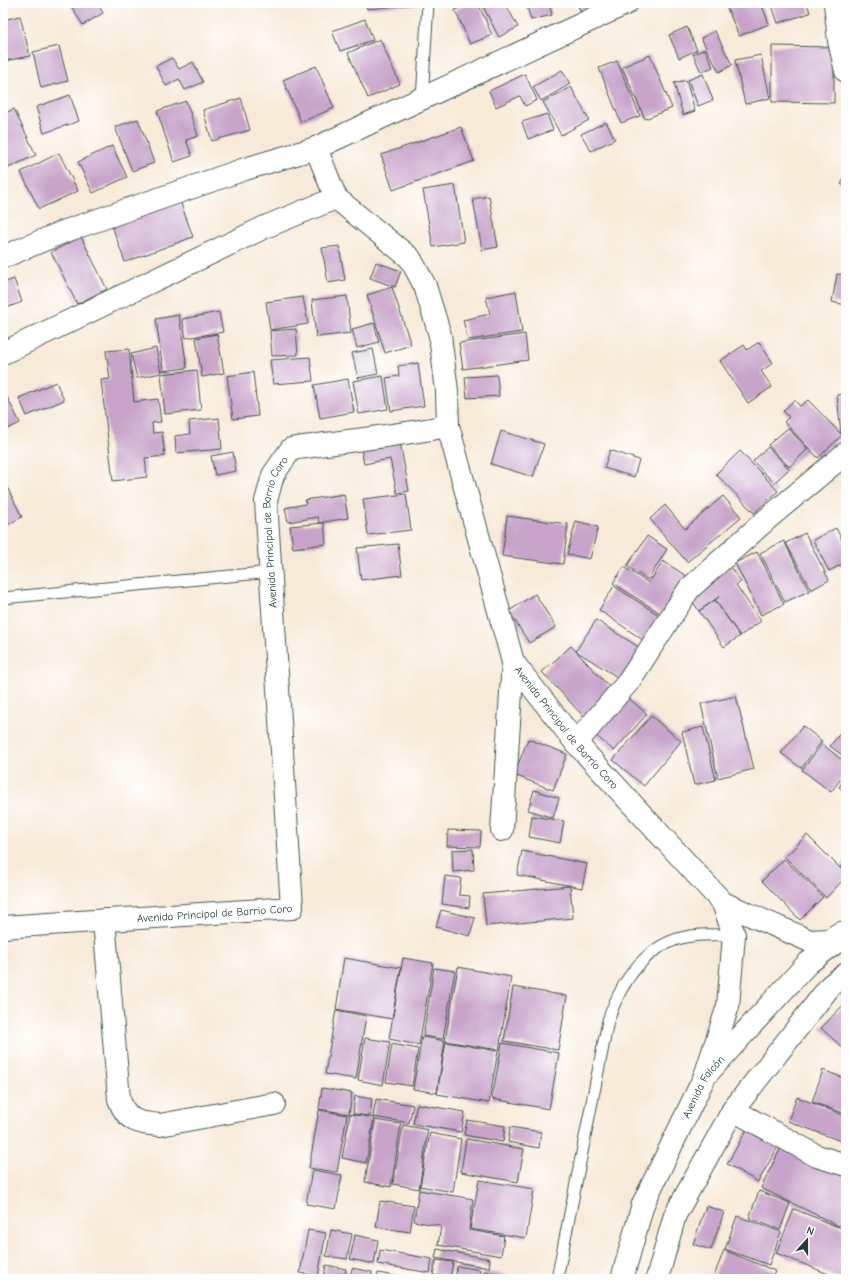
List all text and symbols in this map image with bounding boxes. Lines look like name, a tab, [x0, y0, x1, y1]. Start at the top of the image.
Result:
street label: Avenida Principal de Barrio Coro	[260, 454, 291, 608]
street label: Avenida Principal de Barrio Coro	[512, 663, 621, 792]
street label: Avenida Principal de Barrio Coro	[136, 901, 293, 925]
street label: Avenida Falcón	[679, 1053, 727, 1120]
north arrow	[787, 1220, 827, 1260]
text: N	[805, 1224, 816, 1238]

